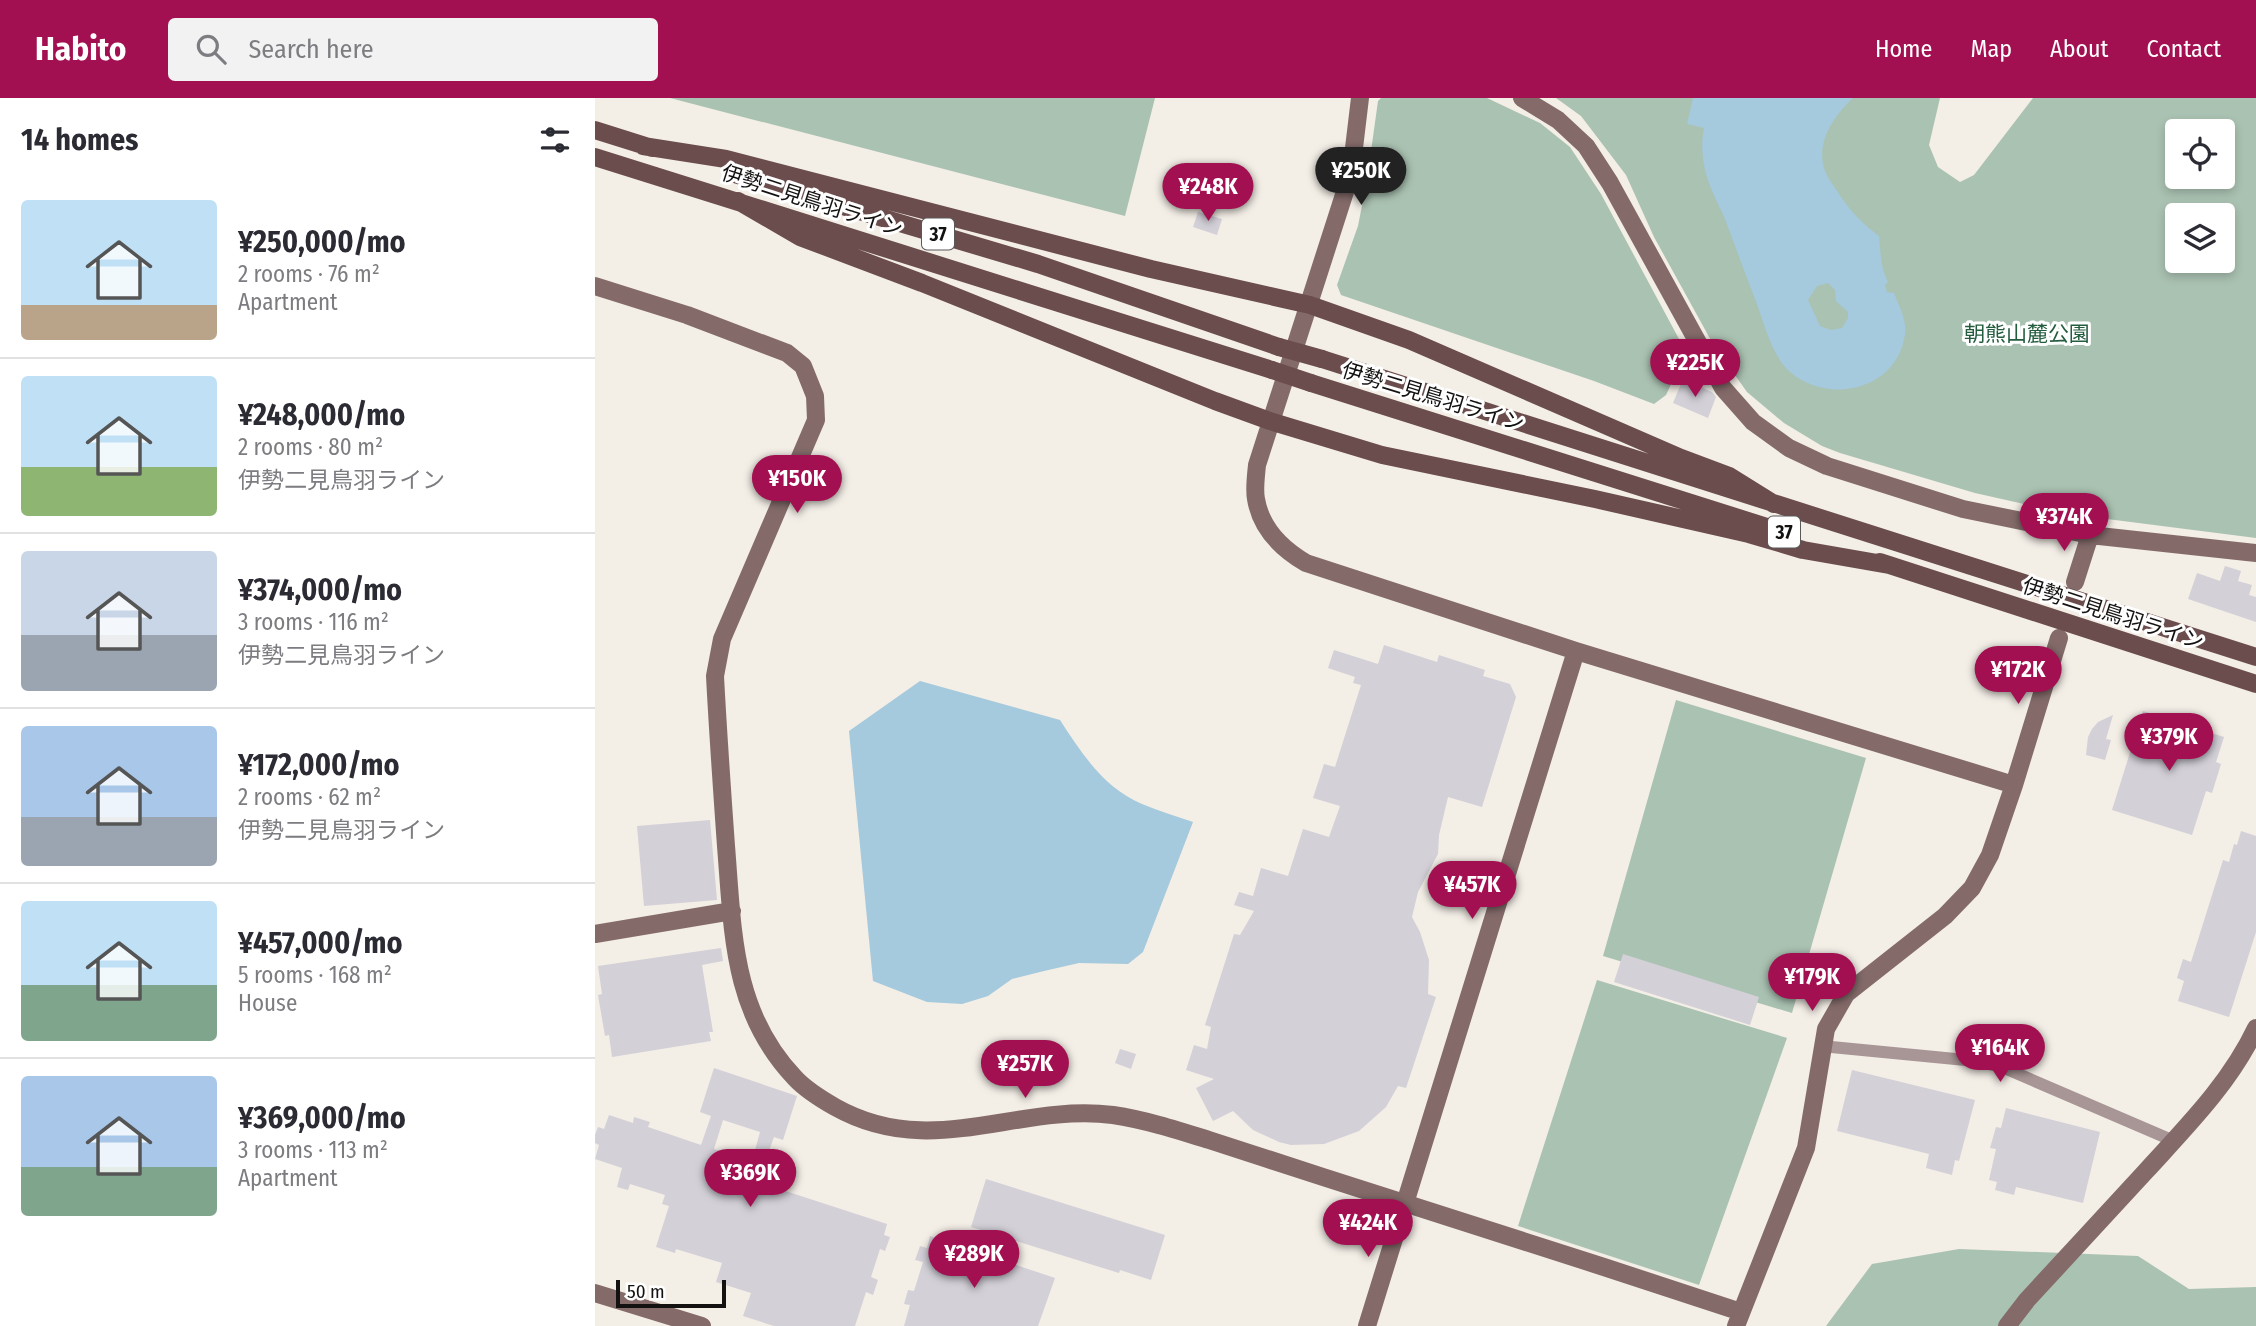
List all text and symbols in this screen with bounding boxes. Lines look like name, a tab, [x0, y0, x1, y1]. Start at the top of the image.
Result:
search box	[168, 18, 658, 81]
text: Habito	[35, 29, 126, 69]
icon: search	[192, 30, 230, 68]
text: Search here	[248, 34, 374, 65]
text: Home	[1875, 35, 1932, 63]
text: Map	[1970, 35, 2012, 63]
text: About	[2050, 35, 2108, 63]
text: Contact	[2146, 35, 2221, 63]
map controls	[2165, 119, 2235, 273]
button: locate	[2165, 119, 2235, 189]
icon: filters	[536, 121, 574, 159]
text: 14 homes	[21, 122, 138, 158]
pin: ¥250K	[1312, 148, 1410, 207]
text: ¥250K	[1331, 156, 1391, 184]
street label: 伊勢二見鳥羽ライン	[718, 159, 906, 243]
pin: ¥248K	[1159, 164, 1257, 223]
text: ¥248K	[1178, 172, 1238, 200]
button: layers	[2165, 203, 2235, 273]
road number: 37	[922, 218, 954, 250]
text: ¥250,000/mo	[238, 224, 406, 260]
icon: home	[77, 228, 161, 312]
text: 2 rooms · 76 m²	[238, 260, 380, 288]
text: Apartment	[238, 288, 338, 316]
park label: 朝熊山麓公園	[1964, 321, 2090, 347]
pin: ¥225K	[1646, 340, 1744, 399]
text: ¥225K	[1666, 348, 1724, 376]
street label: 伊勢二見鳥羽ライン	[1339, 357, 1527, 437]
text: ¥248,000/mo	[238, 397, 405, 433]
icon: home	[77, 404, 161, 488]
text: 2 rooms · 80 m²	[238, 433, 383, 461]
pin: ¥150K	[748, 456, 846, 515]
text: ¥150K	[768, 464, 826, 492]
text: 伊勢二見鳥羽ライン	[238, 466, 445, 494]
pin: ¥374K	[2015, 494, 2113, 553]
text: ¥374K	[2036, 502, 2092, 530]
road number: 37	[1768, 516, 1800, 547]
text: ¥374,000/mo	[238, 572, 402, 608]
street label: 伊勢二見鳥羽ライン	[2019, 572, 2207, 656]
icon: home	[77, 579, 161, 663]
text: 3 rooms · 116 m²	[238, 608, 389, 636]
text: 伊勢二見鳥羽ライン	[238, 641, 445, 669]
pin: ¥172K	[1969, 646, 2067, 706]
text: ¥172K	[1991, 655, 2045, 683]
pin: ¥379K	[2120, 714, 2218, 773]
text: ¥379K	[2140, 722, 2198, 750]
text: ¥172,000/mo	[238, 747, 399, 783]
icon: home	[77, 754, 161, 838]
text: 2 rooms · 62 m²	[238, 783, 381, 811]
text: 伊勢二見鳥羽ライン	[238, 816, 445, 844]
pin: ¥457K	[1423, 862, 1521, 921]
text: ¥457K	[1444, 870, 1500, 898]
text: ¥457,000/mo	[238, 925, 402, 961]
icon: home	[77, 929, 161, 1013]
pin: ¥179K	[1763, 954, 1861, 1013]
text: 5 rooms · 168 m²	[238, 961, 392, 989]
text: ¥179K	[1784, 962, 1840, 990]
text: House	[238, 989, 297, 1017]
pin: ¥164K	[1951, 1024, 2049, 1084]
text: ¥164K	[1971, 1033, 2029, 1061]
pin: ¥257K	[976, 1040, 1074, 1100]
text: ¥257K	[997, 1049, 1053, 1077]
text: ¥369,000/mo	[238, 1100, 406, 1136]
icon: home	[77, 1104, 161, 1188]
text: 3 rooms · 113 m²	[238, 1136, 388, 1164]
pin: ¥369K	[701, 1150, 799, 1209]
text: ¥369K	[720, 1158, 780, 1186]
text: Apartment	[238, 1164, 338, 1192]
pin: ¥424K	[1319, 1200, 1417, 1259]
text: ¥424K	[1339, 1208, 1397, 1236]
pin: ¥289K	[925, 1230, 1023, 1290]
text: ¥289K	[944, 1239, 1004, 1267]
scale bar	[616, 1277, 726, 1309]
text: 50 m	[627, 1280, 665, 1303]

